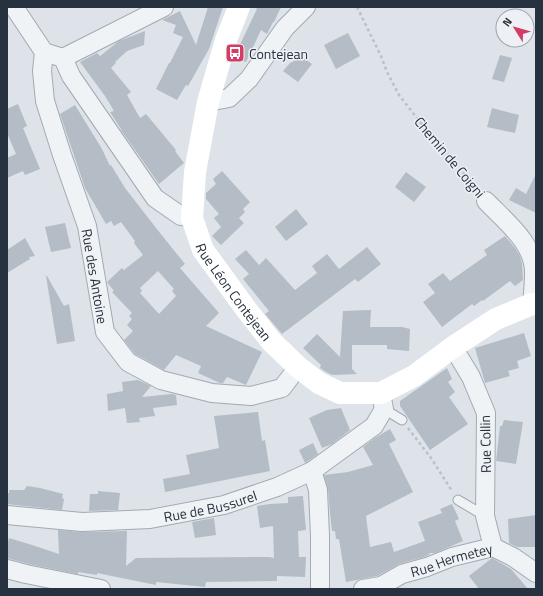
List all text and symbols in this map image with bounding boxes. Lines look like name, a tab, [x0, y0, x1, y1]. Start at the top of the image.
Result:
north arrow	[495, 8, 535, 48]
text: N	[498, 14, 516, 30]
bus stop icon: Contejean	[224, 42, 246, 64]
place label: Contejean	[249, 43, 308, 64]
street label: Chemin de Coigni	[410, 112, 490, 202]
street label: Rue des Antoine	[77, 227, 114, 325]
street label: Rue Léon Contejean	[191, 240, 277, 345]
street label: Rue Collin	[474, 415, 496, 473]
street label: Rue de Bussurel	[162, 484, 260, 527]
street label: Rue Hermetey	[408, 537, 495, 582]

